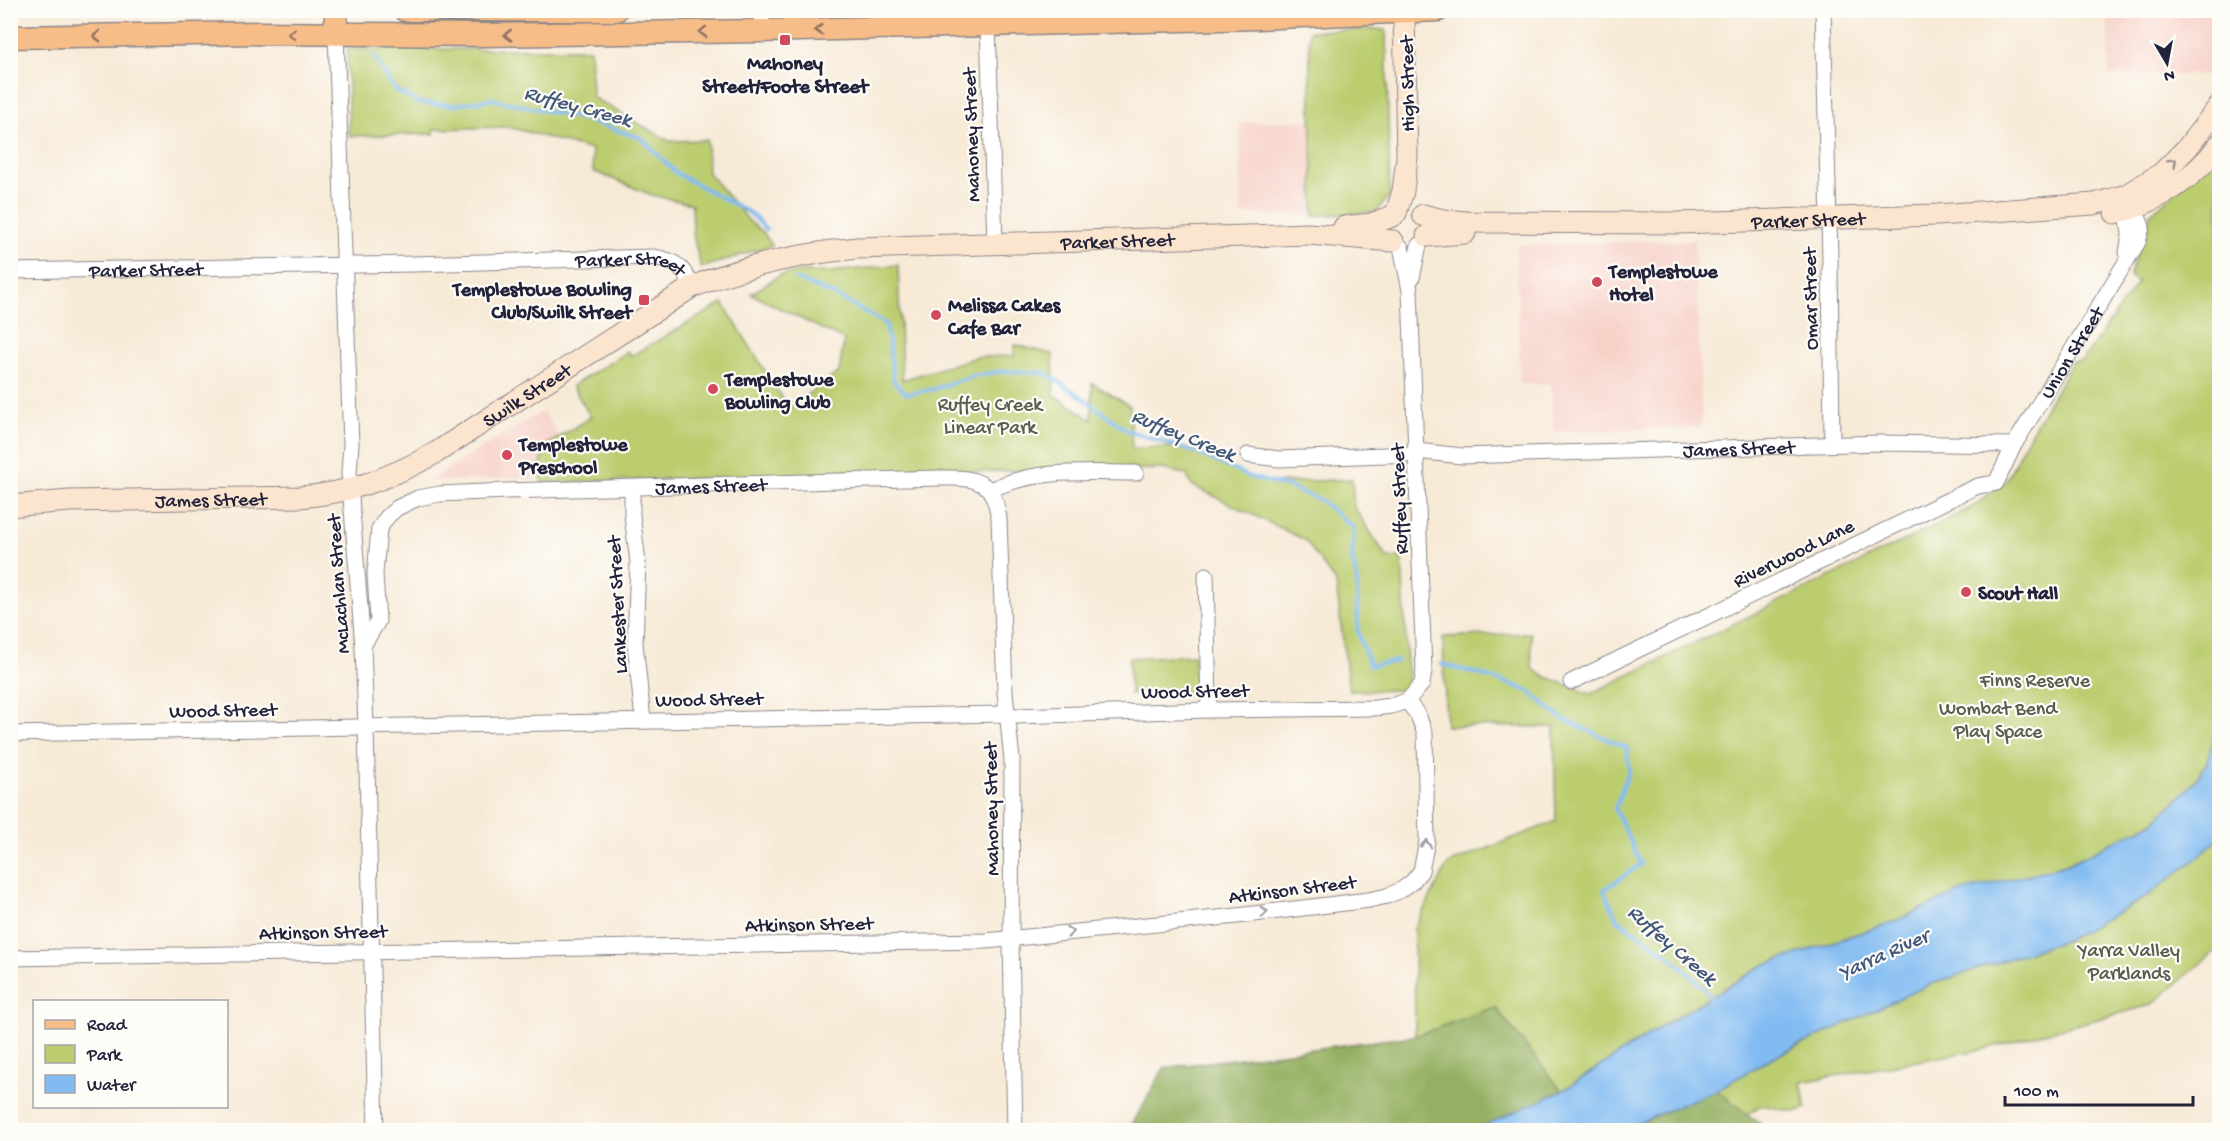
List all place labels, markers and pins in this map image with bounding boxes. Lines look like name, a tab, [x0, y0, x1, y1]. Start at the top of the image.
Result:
marker: Mahoney Street/Foote Street	[778, 33, 792, 47]
place label: Mahoney Street/Foote Street	[702, 54, 870, 100]
place label: Templestowe Hotel	[1607, 262, 1718, 308]
marker: Templestowe Hotel	[1590, 275, 1604, 289]
place label: Templestowe Bowling Club/Swilk Street	[451, 280, 634, 326]
marker: Templestowe Bowling Club/Swilk Street	[637, 293, 651, 307]
place label: Melissa Cakes Cafe Bar	[947, 296, 1062, 342]
marker: Melissa Cakes Cafe Bar	[929, 308, 943, 322]
place label: Templestowe Bowling Club	[723, 370, 834, 416]
marker: Templestowe Bowling Club	[706, 382, 720, 396]
place label: Templestowe Preschool	[517, 435, 628, 481]
marker: Templestowe Preschool	[500, 448, 514, 462]
place label: Scout Hall	[1978, 584, 2059, 607]
marker: Scout Hall	[1959, 585, 1973, 599]

